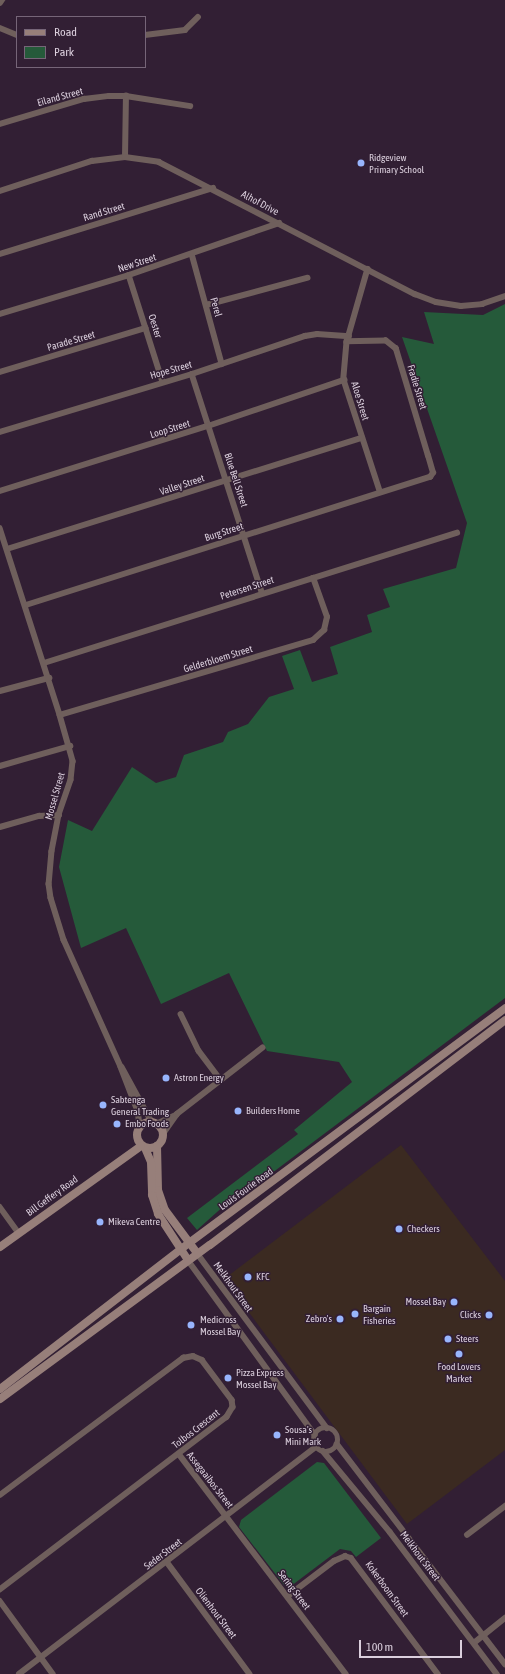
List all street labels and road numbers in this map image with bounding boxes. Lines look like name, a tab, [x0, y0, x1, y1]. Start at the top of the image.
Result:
street label: Eiland Street	[36, 85, 84, 109]
street label: Alhof Drive	[239, 188, 281, 218]
street label: Rand Street	[82, 200, 126, 224]
street label: New Street	[116, 251, 158, 275]
street label: Perel	[208, 296, 224, 318]
street label: Oester	[146, 313, 164, 339]
street label: Parade Street	[46, 328, 96, 354]
street label: Hope Street	[149, 358, 193, 382]
street label: Fradie Street	[405, 363, 429, 411]
street label: Aloe Street	[348, 380, 372, 422]
street label: Loop Street	[148, 417, 192, 441]
street label: Blue Bell Street	[222, 452, 250, 508]
street label: Valley Street	[158, 472, 206, 498]
street label: Burg Street	[203, 520, 245, 544]
street label: Petersen Street	[219, 574, 275, 602]
street label: Gelderbloem Street	[182, 643, 254, 675]
street label: Mossel Street	[42, 771, 68, 821]
street label: Louis Fourie Road	[216, 1165, 276, 1213]
street label: Bill Geffery Road	[24, 1173, 80, 1219]
street label: Melkhout Street	[211, 1260, 255, 1314]
street label: Tolbos Crescent	[170, 1407, 222, 1451]
street label: Assegaaibos Street	[184, 1449, 236, 1511]
street label: Melkhout Street	[397, 1529, 443, 1583]
street label: Seder Street	[142, 1536, 184, 1572]
street label: Kokerboom Street	[363, 1559, 411, 1619]
street label: Sering Street	[275, 1568, 313, 1612]
street label: Olienhout Street	[193, 1585, 239, 1641]

